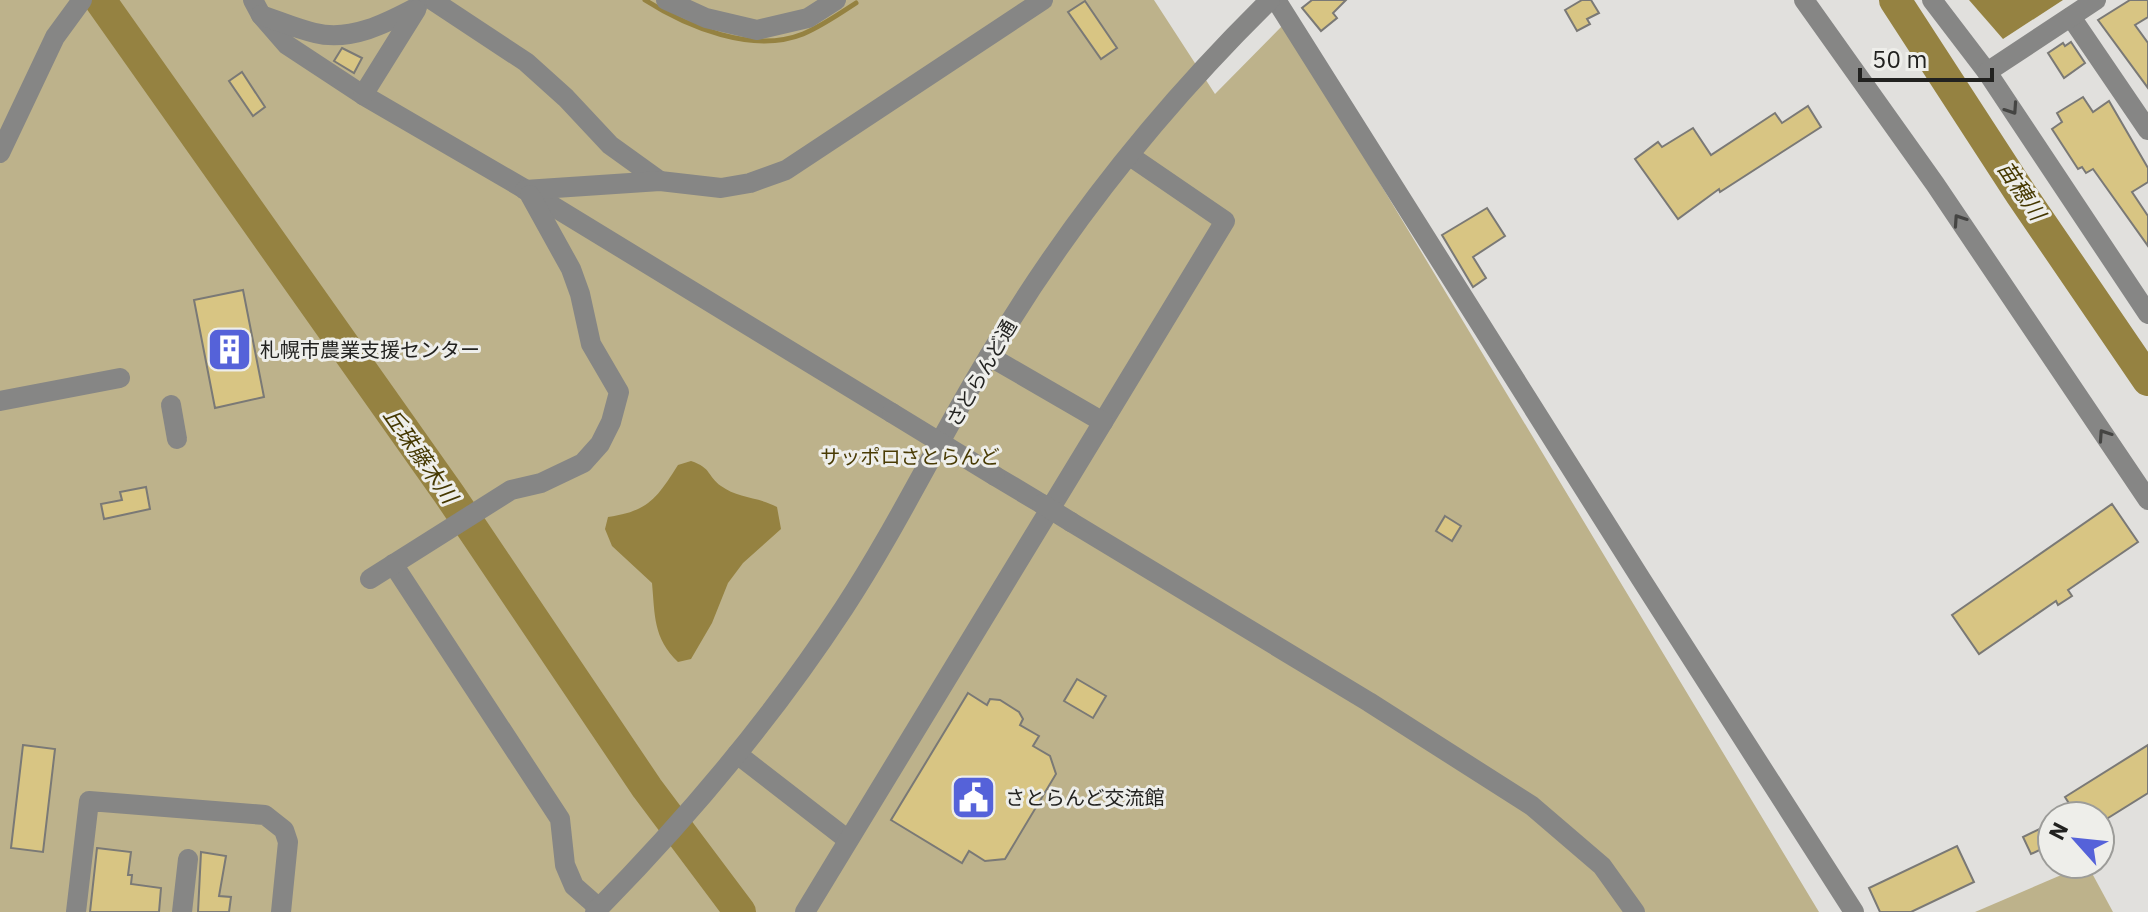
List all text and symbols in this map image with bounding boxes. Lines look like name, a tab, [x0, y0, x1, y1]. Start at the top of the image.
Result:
scale bar	[1860, 32, 1992, 82]
text: 50 m	[1872, 43, 1927, 75]
one-way arrow	[2002, 100, 2017, 115]
water label: 苗穂川	[1992, 155, 2054, 227]
one-way arrow	[1954, 214, 1969, 228]
street label: さとらんど通	[939, 315, 1023, 431]
building icon: 札幌市農業支援センター	[205, 325, 253, 373]
place label: 札幌市農業支援センター	[260, 336, 480, 363]
water label: 丘珠藤木川	[378, 402, 466, 510]
one-way arrow	[2099, 429, 2114, 444]
park label: サッポロさとらんど	[820, 443, 1000, 470]
public building icon: さとらんど交流館	[950, 773, 998, 821]
place label: さとらんど交流館	[1005, 784, 1164, 811]
north arrow	[2036, 800, 2116, 880]
text: N	[2041, 817, 2074, 844]

